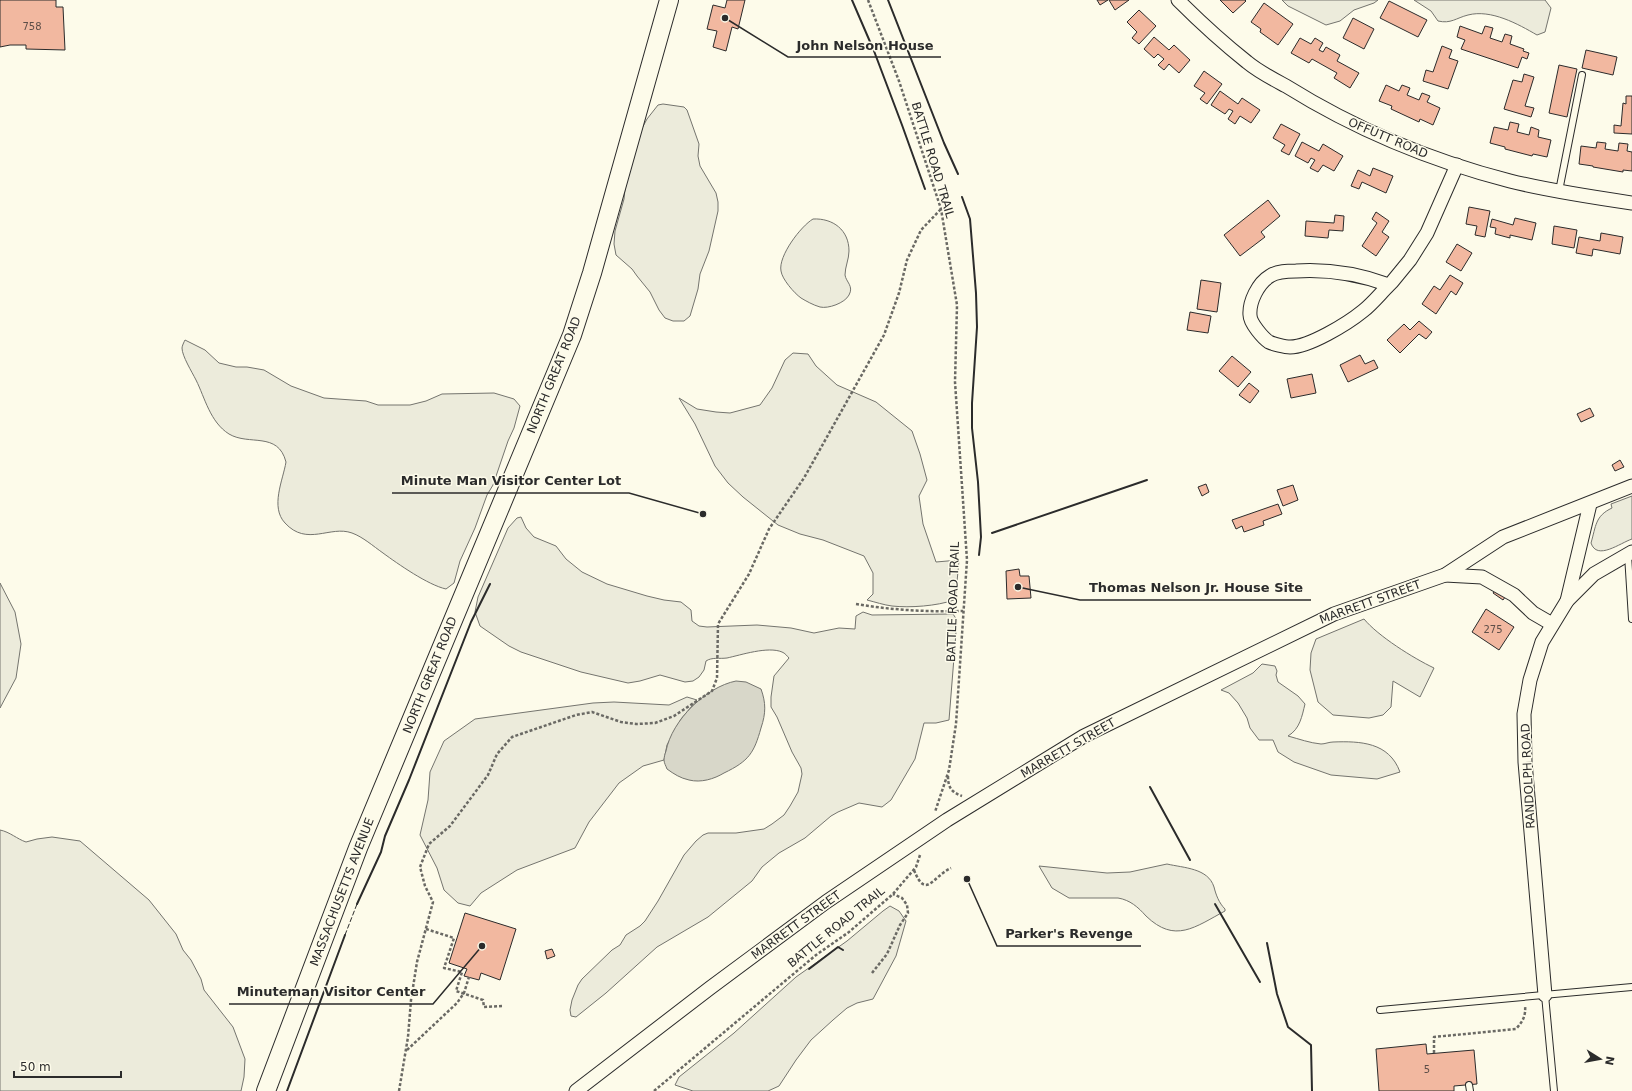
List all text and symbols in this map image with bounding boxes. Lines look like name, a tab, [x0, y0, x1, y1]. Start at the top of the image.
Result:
house number: 758	[22, 21, 42, 32]
callout: John Nelson House	[788, 32, 941, 57]
text: John Nelson House	[795, 38, 934, 53]
street label: BATTLE ROAD TRAIL	[909, 100, 957, 220]
street label: OFFUTT ROAD	[1346, 115, 1430, 161]
street label: NORTH GREAT ROAD	[524, 315, 584, 435]
callout: Minute Man Visitor Center Lot	[392, 468, 629, 493]
text: Minute Man Visitor Center Lot	[401, 473, 621, 488]
street label: BATTLE ROAD TRAIL	[944, 541, 962, 662]
callout: Thomas Nelson Jr. House Site	[1080, 575, 1311, 600]
street label: MARRETT STREET	[1317, 577, 1423, 627]
text: Thomas Nelson Jr. House Site	[1089, 580, 1303, 595]
street label: NORTH GREAT ROAD	[400, 615, 460, 735]
house number: 275	[1483, 624, 1503, 635]
street label: MARRETT STREET	[1018, 715, 1118, 781]
street label: RANDOLPH ROAD	[1518, 723, 1538, 829]
street label: MASSACHUSETTS AVENUE	[307, 816, 377, 968]
street label: BATTLE ROAD TRAIL	[785, 883, 887, 970]
street label: MARRETT STREET	[749, 888, 844, 962]
callout: Parker's Revenge	[997, 921, 1141, 946]
text: Parker's Revenge	[1005, 926, 1133, 941]
callout: Minuteman Visitor Center	[229, 979, 433, 1004]
text: Minuteman Visitor Center	[237, 984, 426, 999]
north arrow	[1580, 1039, 1620, 1079]
scale bar	[14, 1053, 121, 1079]
text: N	[1602, 1055, 1617, 1067]
text: 50 m	[20, 1060, 51, 1074]
house number: 5	[1424, 1064, 1430, 1075]

